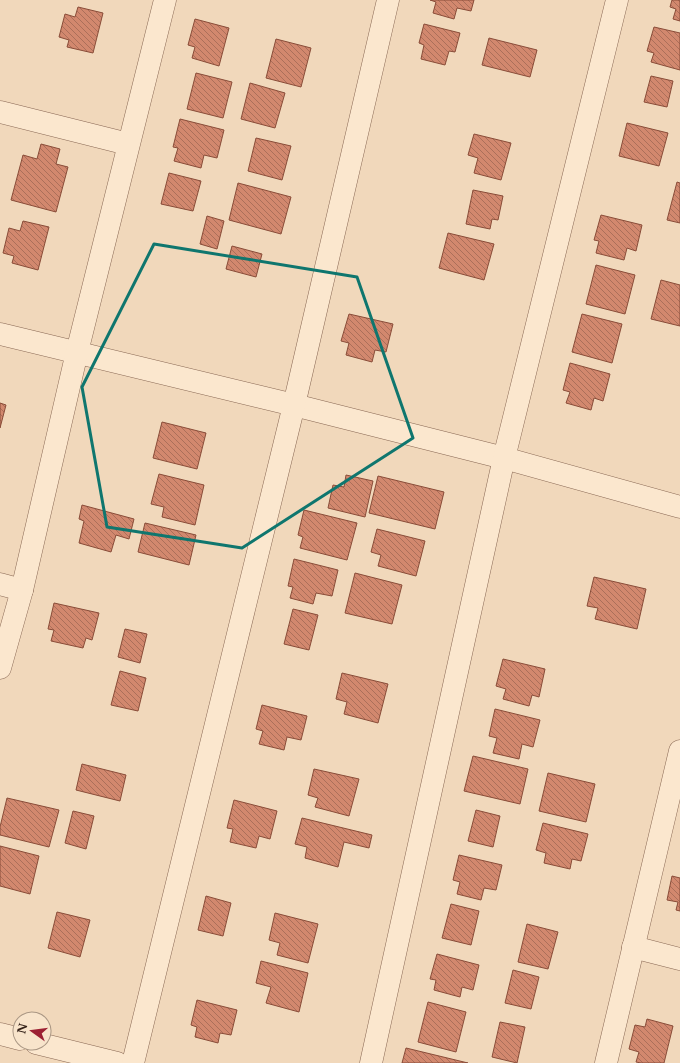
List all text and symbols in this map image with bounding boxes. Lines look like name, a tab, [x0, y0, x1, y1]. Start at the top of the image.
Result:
north arrow	[12, 1011, 52, 1051]
text: N	[14, 1021, 30, 1035]

